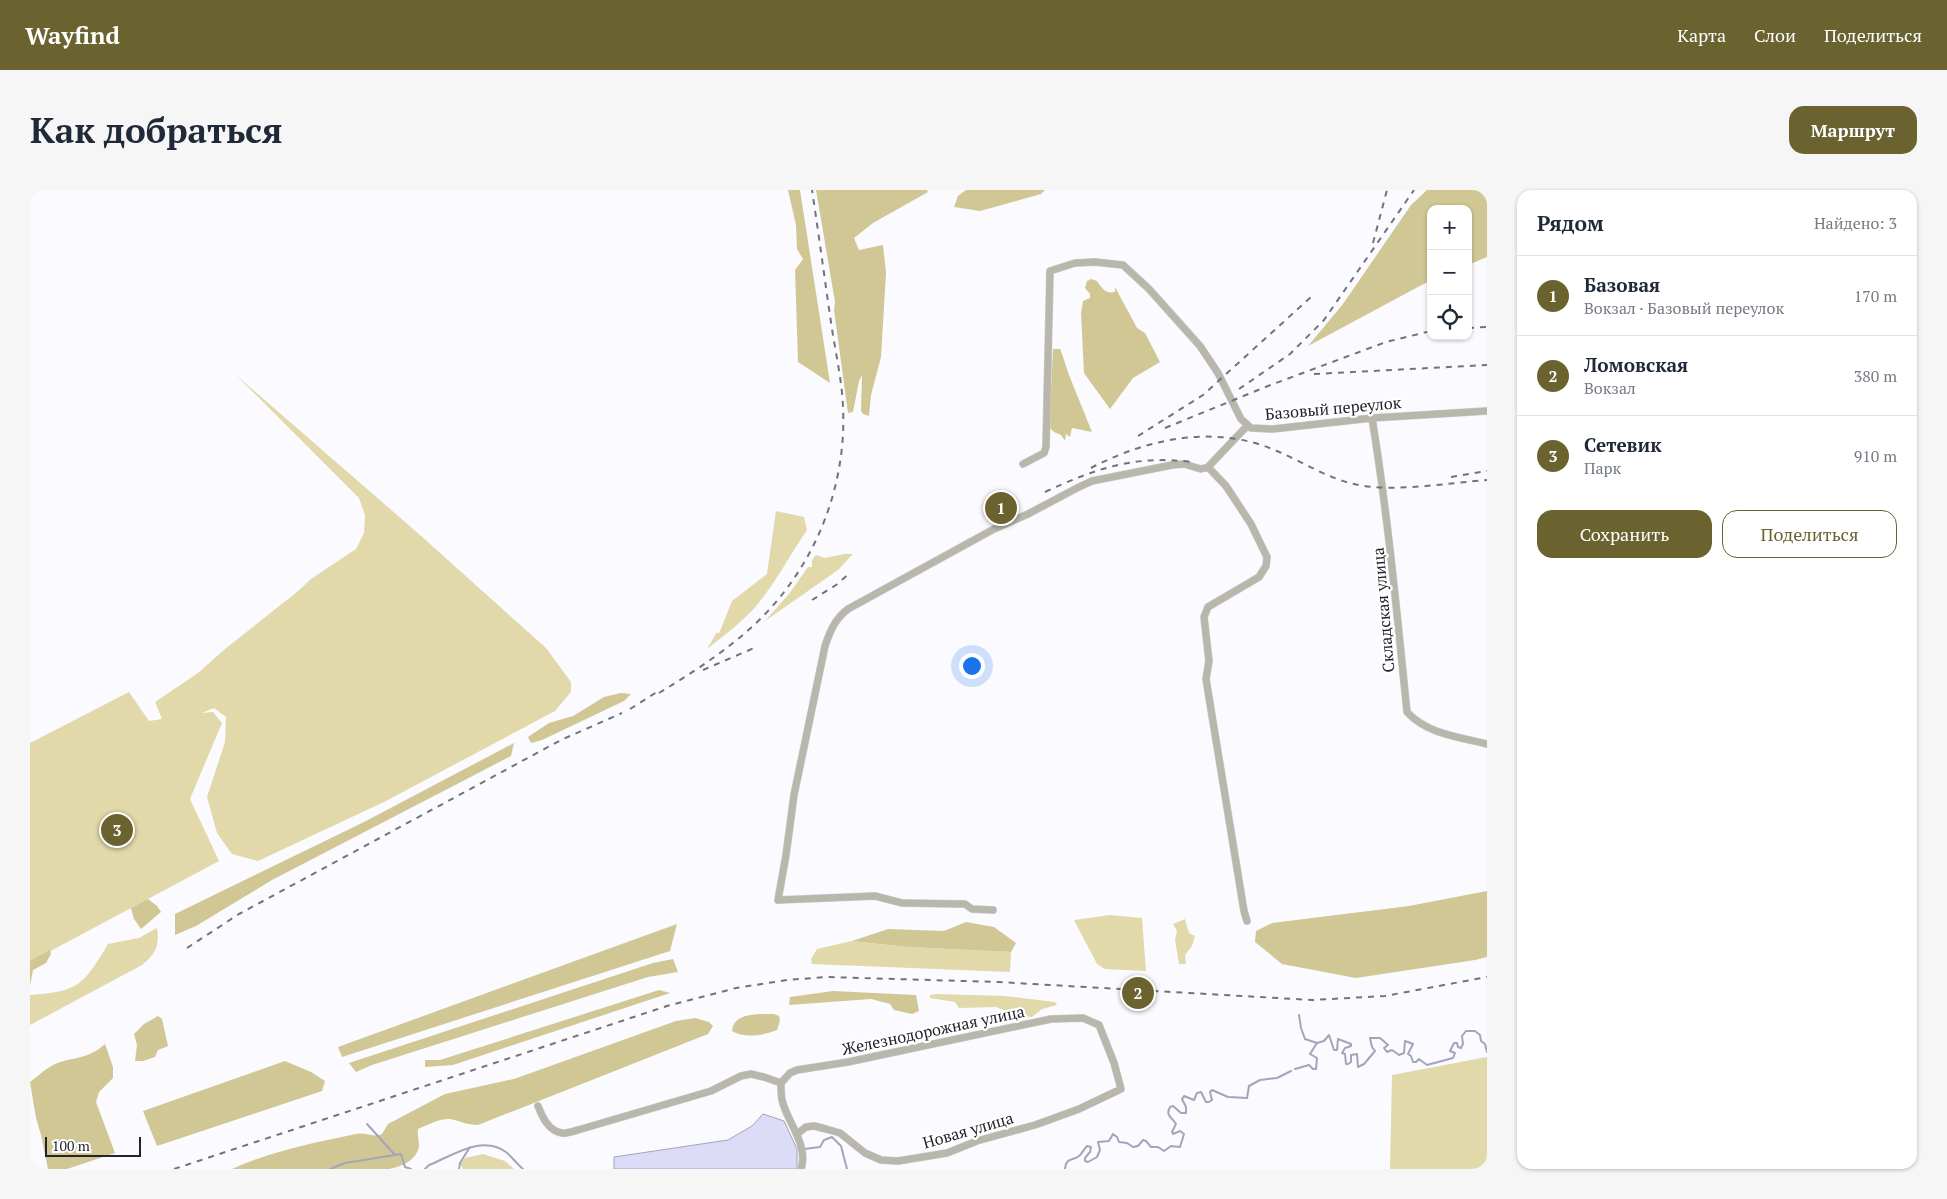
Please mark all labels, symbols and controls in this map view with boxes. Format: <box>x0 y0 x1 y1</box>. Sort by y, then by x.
text: Wayfind <box>25 19 120 51</box>
text: Карта <box>1677 23 1726 47</box>
text: Слои <box>1754 23 1796 47</box>
text: Поделиться <box>1824 23 1922 47</box>
button: Маршрут <box>1789 106 1917 154</box>
text: Как добраться <box>30 107 283 153</box>
map controls <box>1427 205 1472 340</box>
button: + <box>1427 205 1472 250</box>
text: Рядом <box>1537 209 1604 237</box>
text: Найдено: 3 <box>1814 212 1897 234</box>
button: − <box>1427 250 1472 295</box>
text: Базовая <box>1584 272 1660 297</box>
text: 1 <box>1548 285 1558 307</box>
text: 170 m <box>1854 285 1897 307</box>
button: locate <box>1427 295 1472 340</box>
text: Вокзал · Базовый переулок <box>1584 297 1784 319</box>
text: Ломовская <box>1584 352 1688 377</box>
text: 2 <box>1548 365 1558 387</box>
text: 380 m <box>1854 365 1897 387</box>
text: Вокзал <box>1584 377 1636 399</box>
street label: Базовый переулок <box>1264 391 1402 425</box>
text: Сетевик <box>1584 432 1661 457</box>
text: 3 <box>1548 445 1558 467</box>
text: 910 m <box>1854 445 1897 467</box>
text: Парк <box>1584 457 1621 479</box>
pin: 1 <box>985 489 1017 527</box>
button: Сохранить <box>1537 510 1712 558</box>
button: Поделиться <box>1722 510 1897 558</box>
street label: Складская улица <box>1367 546 1399 674</box>
your location <box>959 653 985 679</box>
pin: 3 <box>101 811 133 849</box>
pin: 2 <box>1122 974 1154 1012</box>
street label: Железнодорожная улица <box>839 1000 1027 1060</box>
street label: Новая улица <box>920 1107 1016 1153</box>
scale bar <box>45 1134 141 1157</box>
text: 100 m <box>52 1136 90 1155</box>

